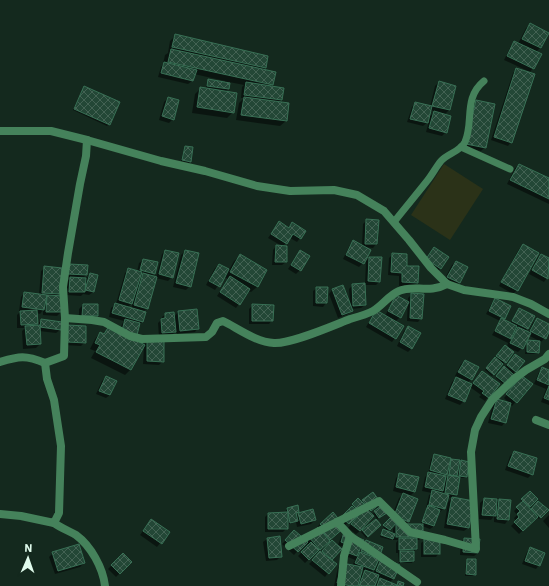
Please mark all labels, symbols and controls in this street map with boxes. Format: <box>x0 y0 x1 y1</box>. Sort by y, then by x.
north arrow <box>8 538 48 578</box>
text: N <box>24 541 33 555</box>

